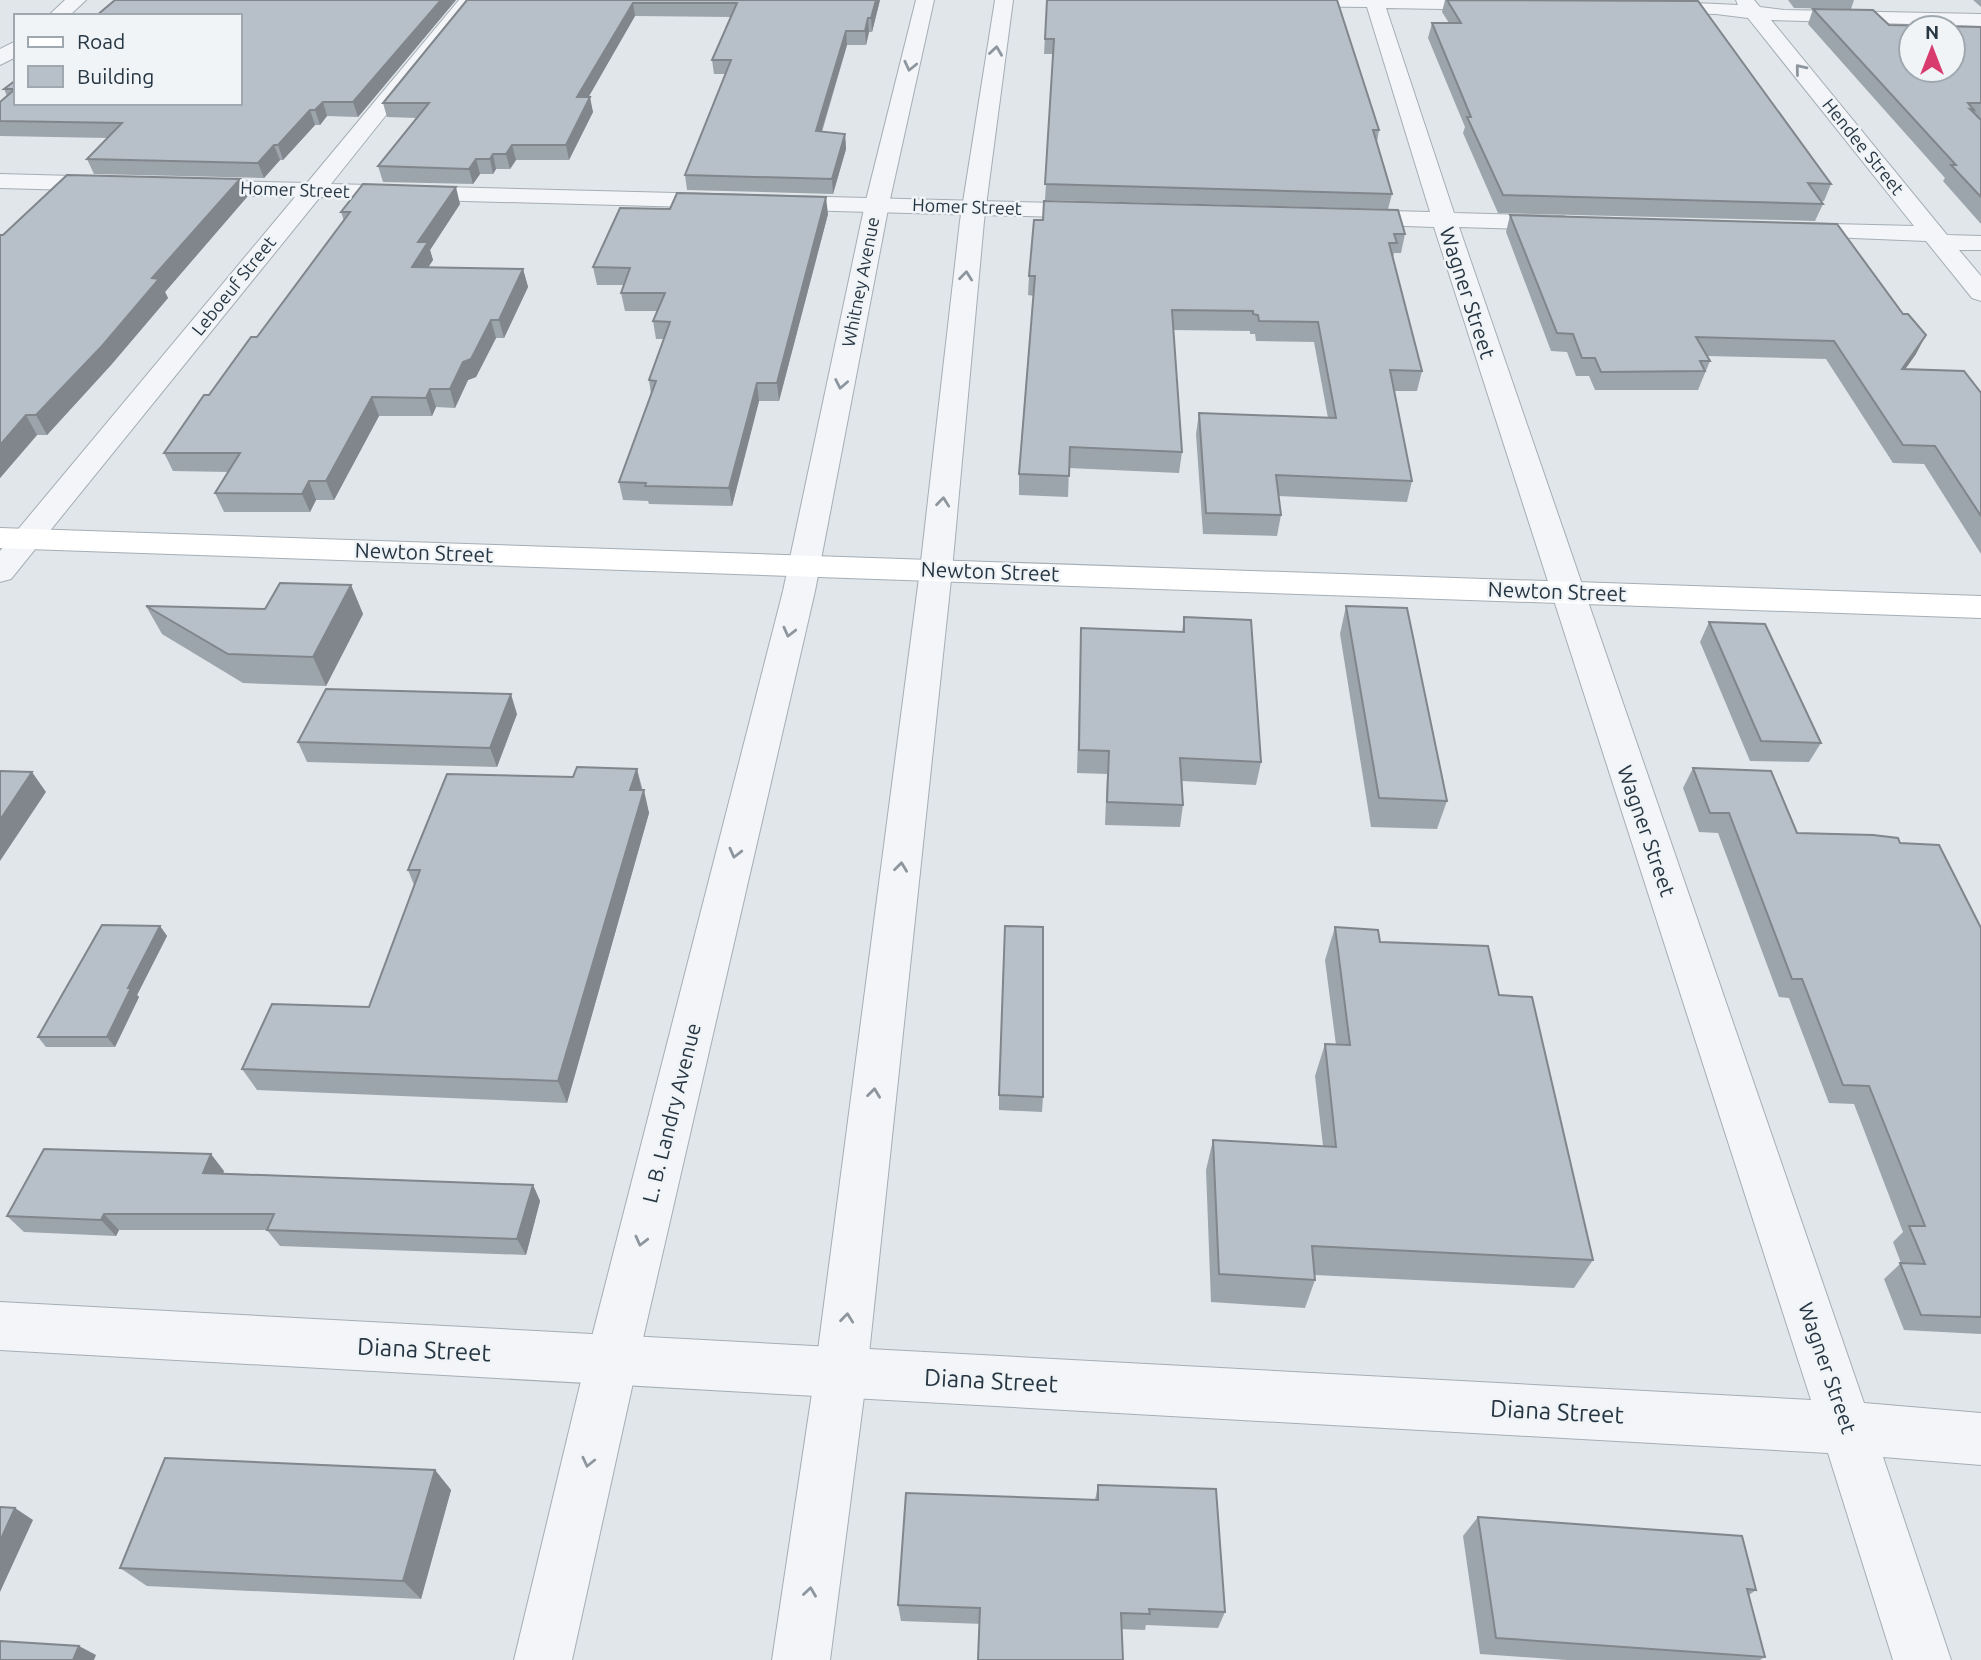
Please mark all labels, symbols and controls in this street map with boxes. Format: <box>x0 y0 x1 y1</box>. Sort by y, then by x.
legend <box>14 14 242 105</box>
north arrow <box>1897 14 1967 84</box>
text: N <box>1925 21 1939 43</box>
text: Road <box>77 29 125 53</box>
one-way arrow <box>988 45 1003 57</box>
one-way arrow <box>903 60 918 72</box>
text: Building <box>77 64 154 88</box>
one-way arrow <box>1796 64 1808 77</box>
street label: Hendee Street <box>1819 94 1909 198</box>
street label: Homer Street <box>240 177 350 201</box>
street label: Homer Street <box>912 194 1022 218</box>
street label: Whitney Avenue <box>838 215 882 349</box>
street label: Wagner Street <box>1435 224 1501 361</box>
street label: Leboeuf Street <box>187 232 279 339</box>
one-way arrow <box>958 270 973 281</box>
one-way arrow <box>834 378 849 390</box>
one-way arrow <box>935 497 950 508</box>
street label: Newton Street <box>354 538 494 566</box>
street label: Newton Street <box>920 557 1060 585</box>
street label: Newton Street <box>1487 577 1627 605</box>
one-way arrow <box>783 626 797 638</box>
street label: Wagner Street <box>1613 762 1681 899</box>
one-way arrow <box>729 847 743 859</box>
one-way arrow <box>893 861 908 872</box>
street label: L. B. Landry Avenue <box>637 1020 705 1205</box>
one-way arrow <box>866 1087 881 1098</box>
one-way arrow <box>635 1235 649 1247</box>
street label: Wagner Street <box>1794 1299 1862 1436</box>
one-way arrow <box>840 1313 855 1324</box>
street label: Diana Street <box>357 1333 492 1367</box>
street label: Diana Street <box>924 1364 1059 1398</box>
street label: Diana Street <box>1490 1395 1625 1429</box>
one-way arrow <box>582 1456 596 1468</box>
one-way arrow <box>802 1587 817 1598</box>

